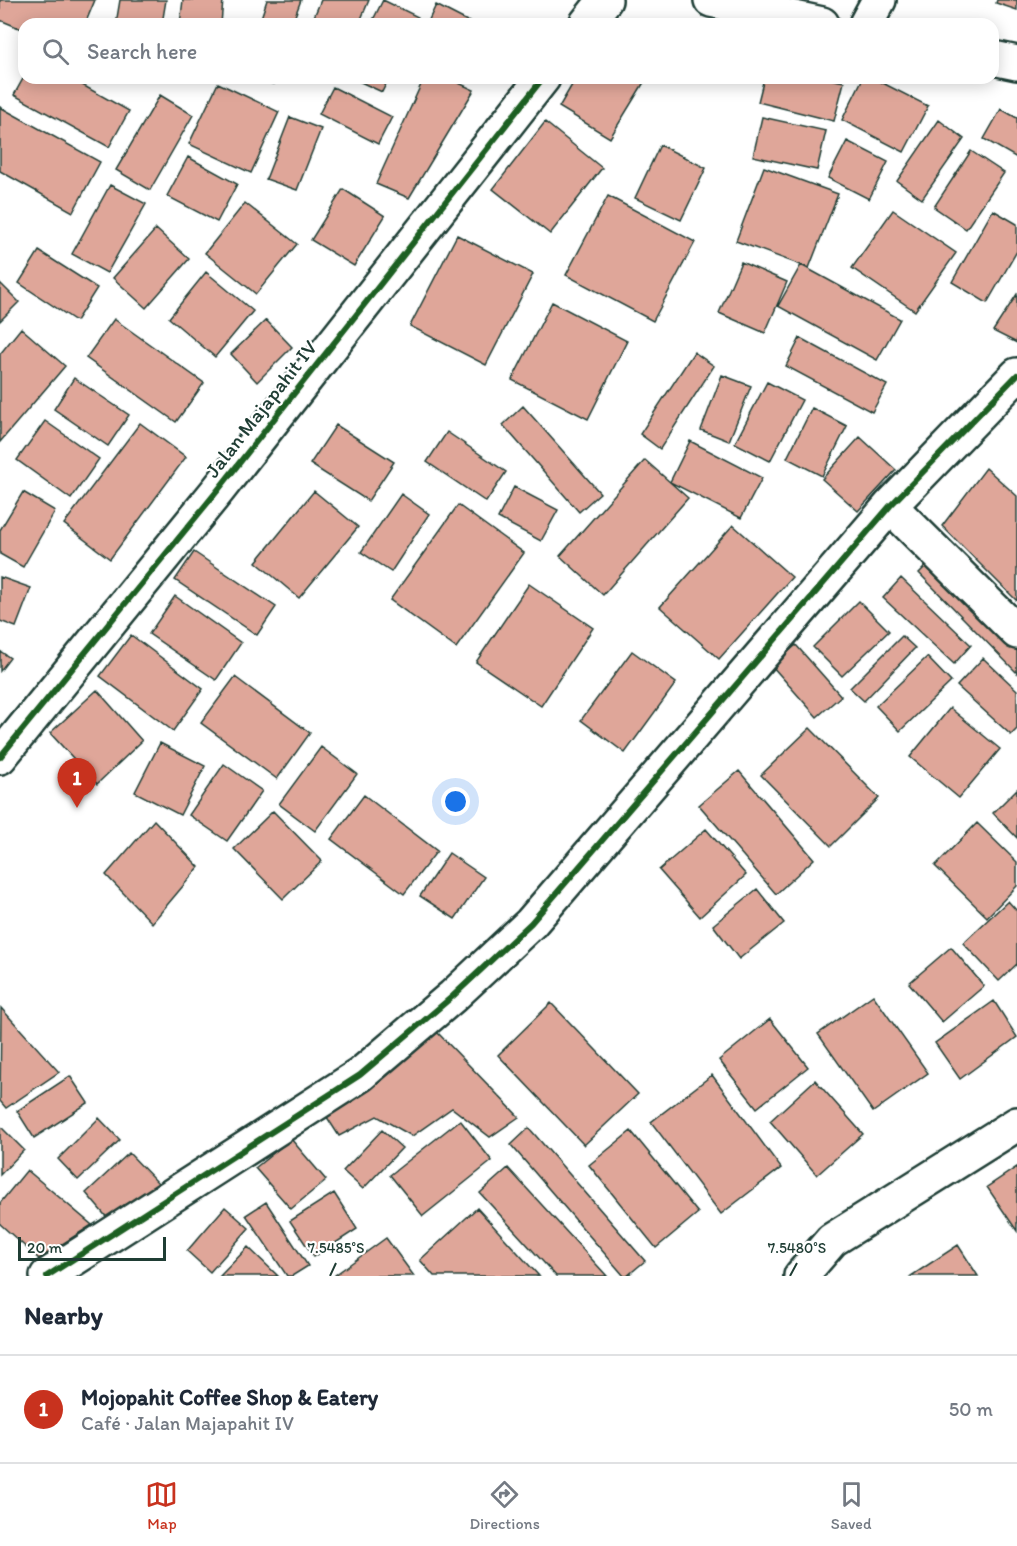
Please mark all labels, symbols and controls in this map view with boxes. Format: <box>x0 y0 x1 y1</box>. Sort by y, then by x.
search box <box>18 18 999 84</box>
icon: search <box>39 35 72 68</box>
text: Search here <box>87 38 197 65</box>
street label: Jalan Majapahit IV <box>199 335 322 482</box>
pin: 1 <box>58 758 97 808</box>
your location <box>441 787 470 816</box>
scale bar <box>18 1234 166 1262</box>
text: 20 m <box>27 1238 62 1257</box>
text: 7.5485°S <box>308 1239 364 1257</box>
text: 7.5480°S <box>768 1239 826 1257</box>
text: Nearby <box>24 1299 103 1331</box>
text: Mojopahit Coffee Shop & Eatery <box>81 1384 378 1411</box>
text: 1 <box>39 1397 48 1421</box>
text: 50 m <box>949 1397 993 1421</box>
text: Café · Jalan Majapahit IV <box>81 1411 294 1435</box>
tab: Map <box>145 1478 178 1533</box>
tab: Directions <box>469 1478 540 1533</box>
tab: Saved <box>831 1478 872 1533</box>

